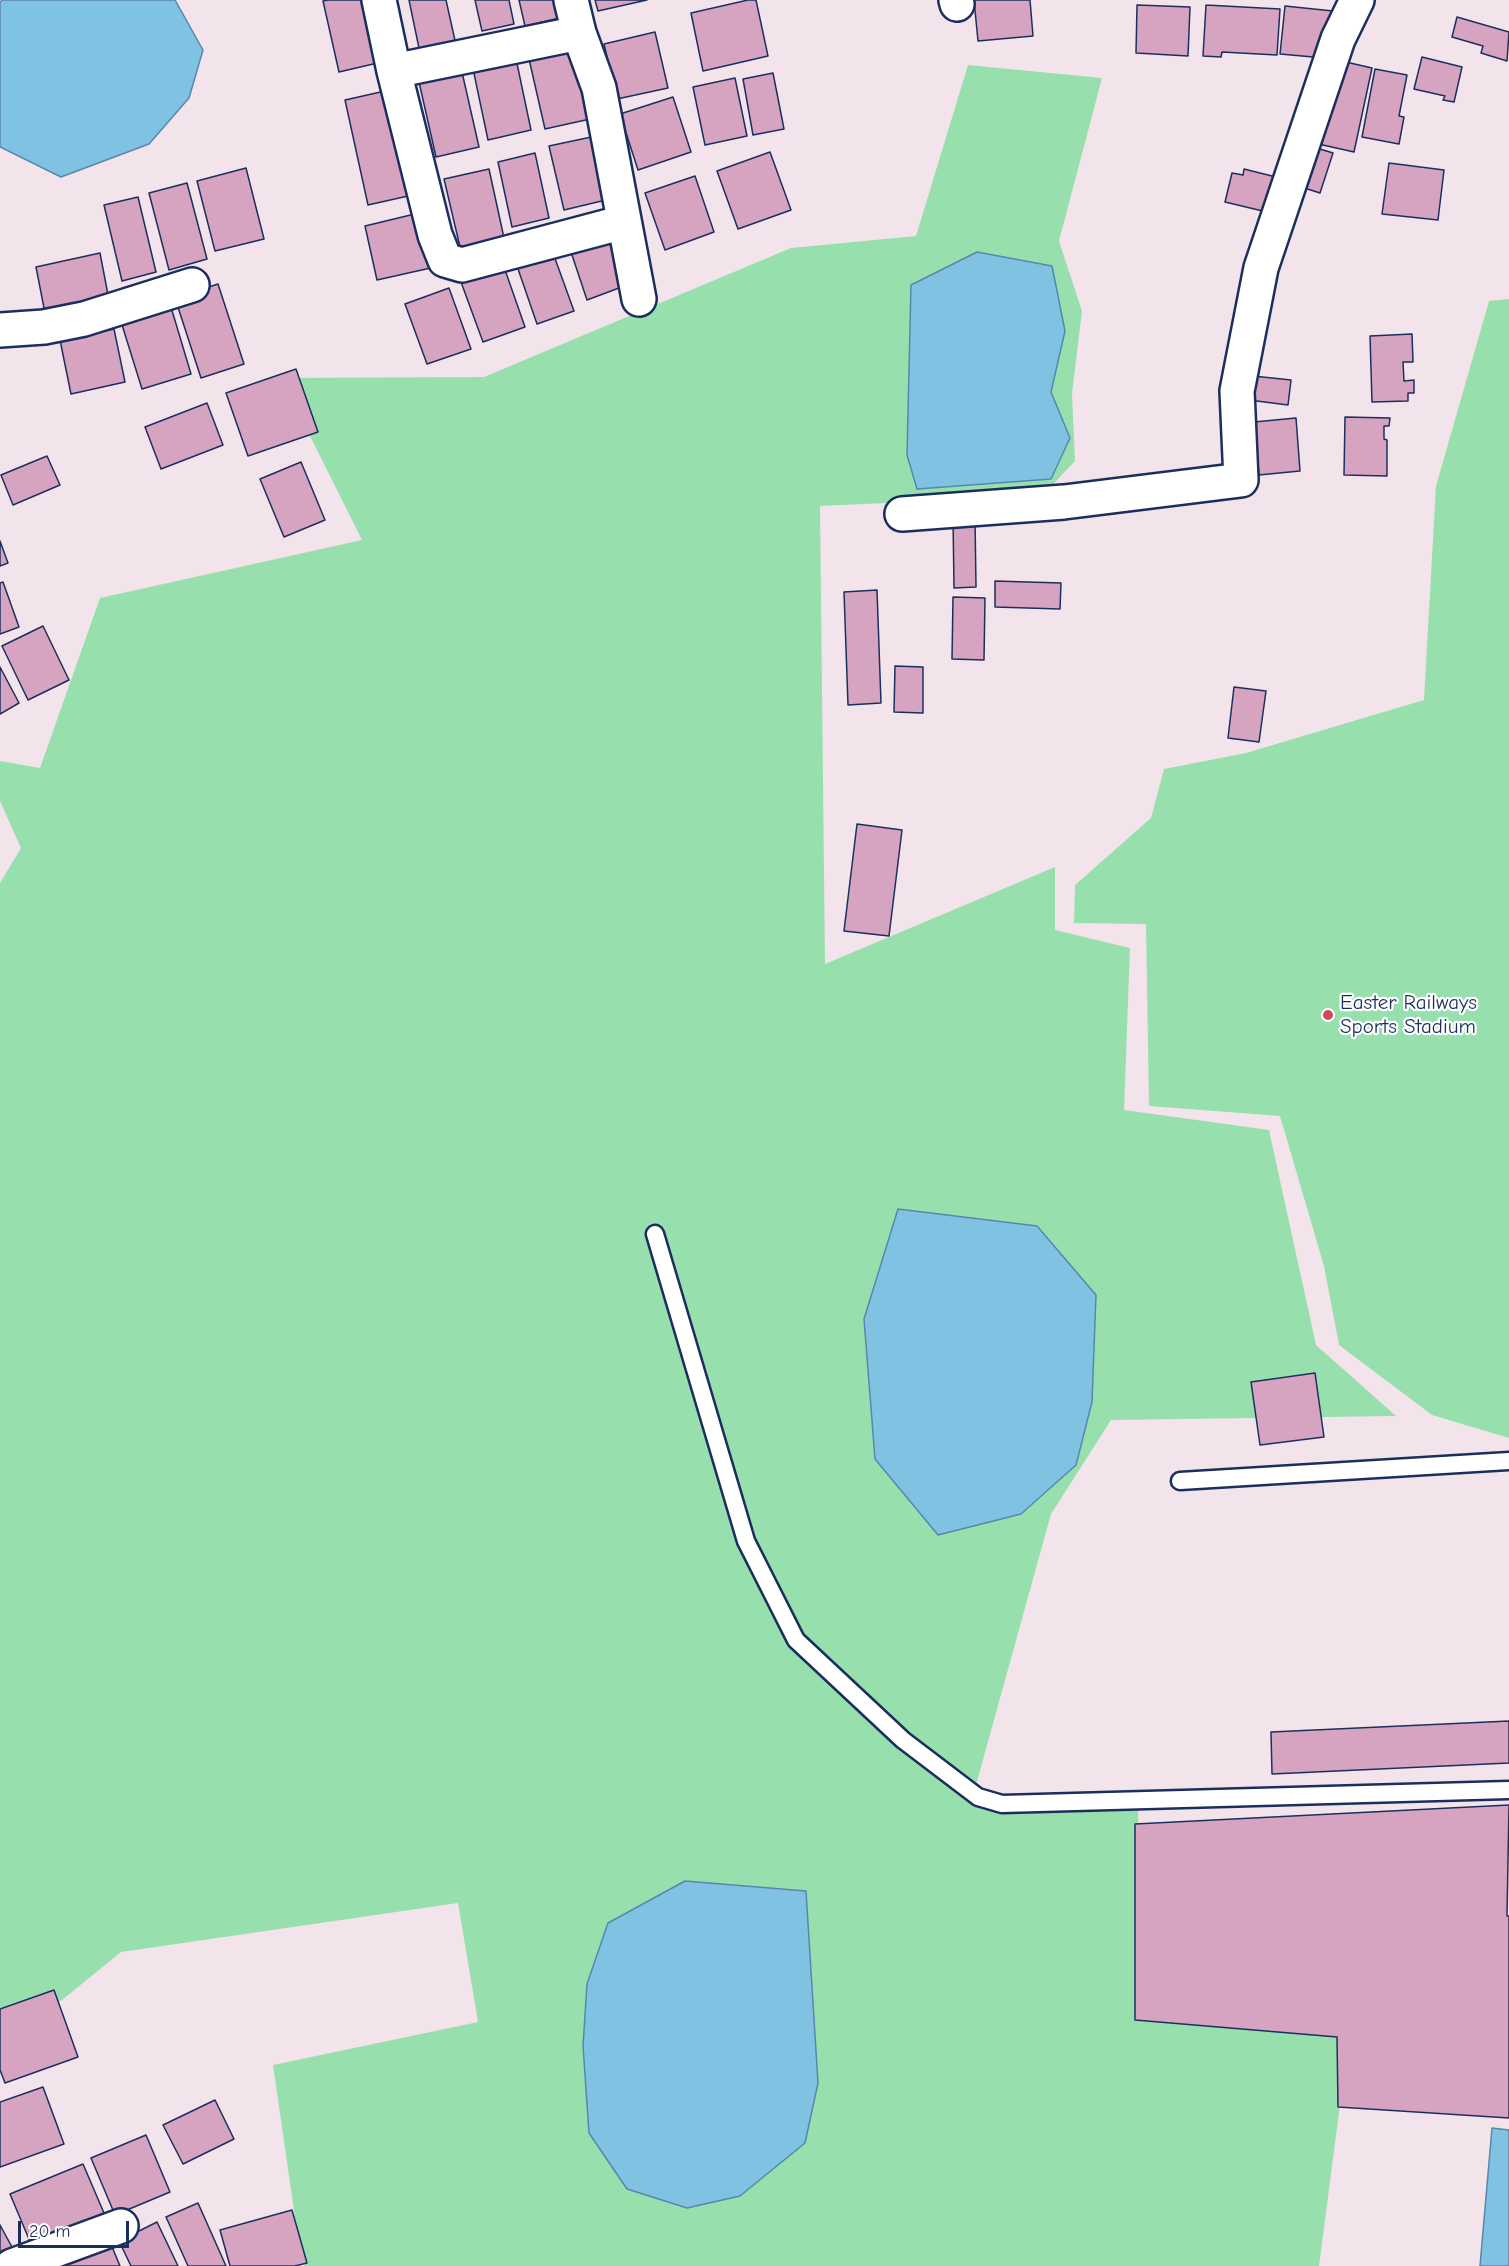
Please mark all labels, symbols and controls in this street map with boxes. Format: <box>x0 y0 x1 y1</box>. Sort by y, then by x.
place label: Easter Railways Sports Stadium <box>1340 990 1477 1040</box>
marker: Easter Railways Sports Stadium <box>1321 1008 1335 1022</box>
scale bar <box>21 2209 132 2247</box>
text: 20 m <box>29 2221 70 2242</box>

